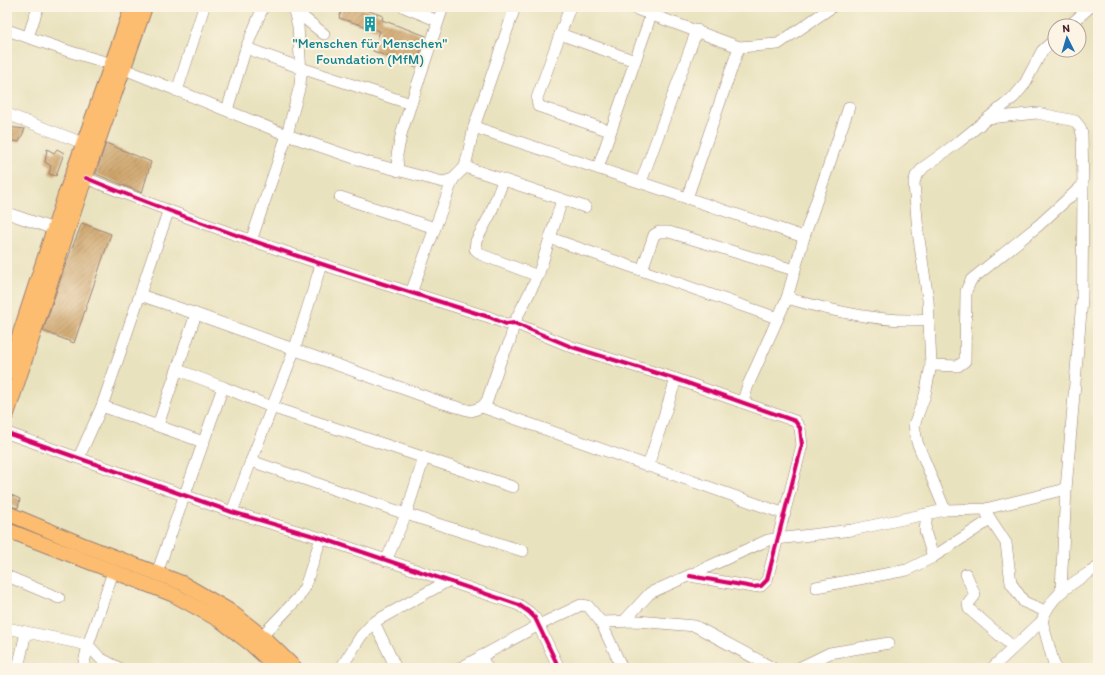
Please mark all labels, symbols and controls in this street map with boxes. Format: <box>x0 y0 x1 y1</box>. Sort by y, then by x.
building icon: "Menschen für Menschen" Foundation (MfM) <box>361 15 379 33</box>
north arrow <box>1047 18 1087 58</box>
text: N <box>1062 22 1070 35</box>
place label: "Menschen für Menschen" Foundation (MfM) <box>293 35 447 68</box>

